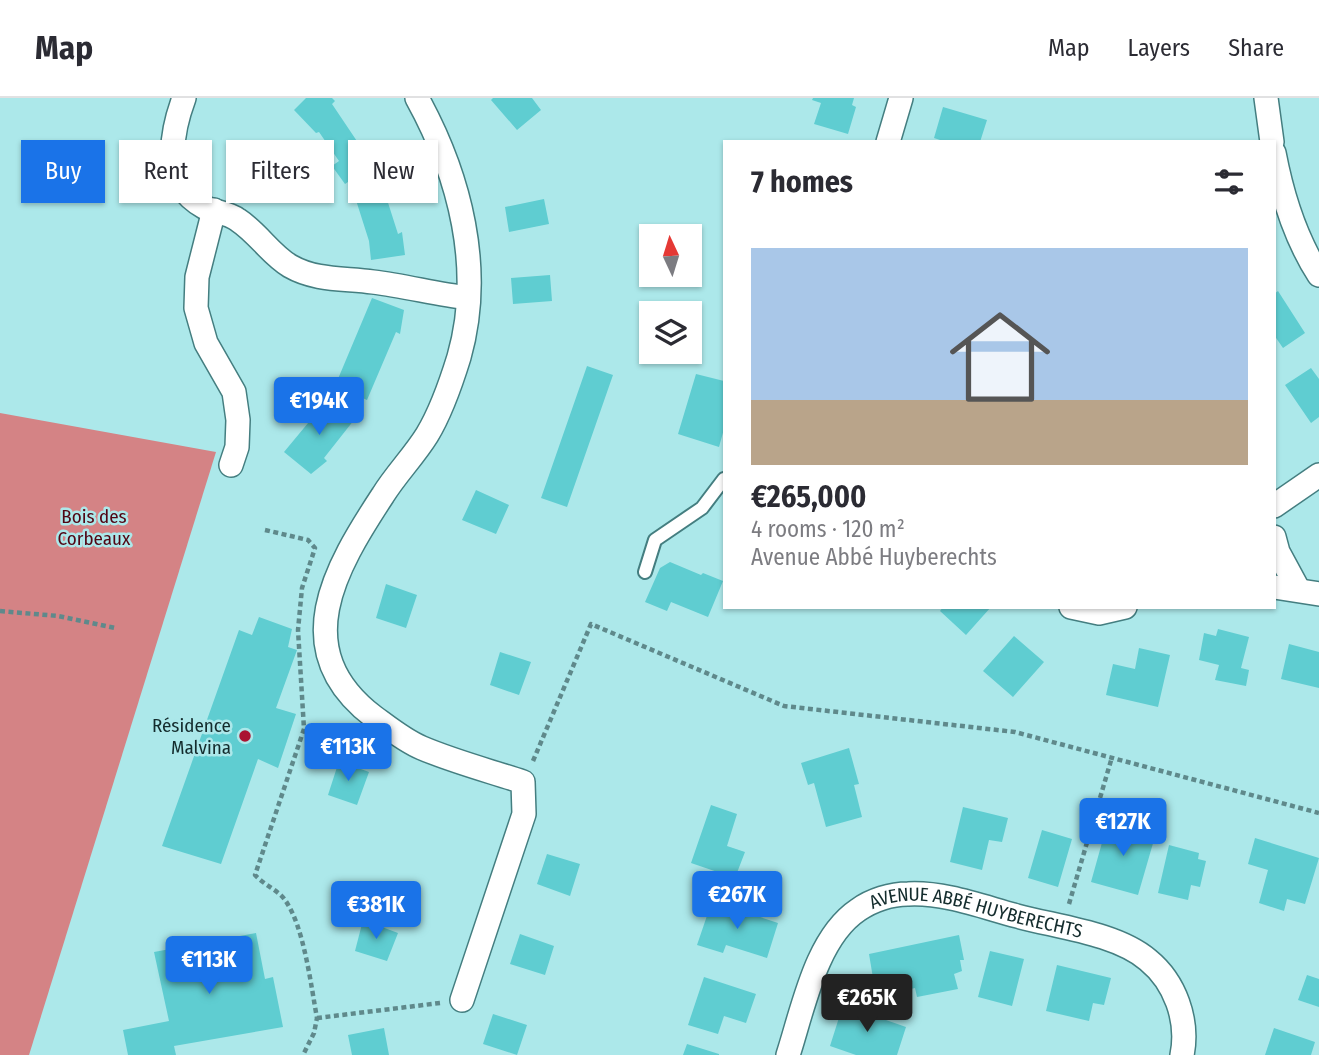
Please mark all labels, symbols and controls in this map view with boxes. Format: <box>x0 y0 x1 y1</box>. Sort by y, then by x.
text: Map <box>35 28 93 68</box>
text: Map <box>1048 34 1090 62</box>
text: Layers <box>1128 34 1190 62</box>
text: Share <box>1228 34 1284 62</box>
chip: Buy <box>21 140 105 203</box>
chip: Rent <box>119 140 212 203</box>
chip: Filters <box>226 140 334 203</box>
chip: New <box>348 140 438 203</box>
icon: filters <box>1210 163 1248 201</box>
text: 7 homes <box>751 164 853 200</box>
north arrow <box>639 224 702 287</box>
map controls <box>639 224 702 364</box>
icon: home <box>937 294 1063 420</box>
button: layers <box>639 301 702 364</box>
pin: €194K <box>270 378 368 437</box>
text: €194K <box>290 386 348 414</box>
text: €265,000 <box>751 479 866 515</box>
park label: Bois des Corbeaux <box>58 505 131 550</box>
text: 4 rooms · 120 m² <box>751 515 905 543</box>
text: Avenue Abbé Huyberechts <box>751 543 997 571</box>
place label: Résidence Malvina <box>152 714 231 759</box>
pin: €113K <box>299 724 397 783</box>
marker: Résidence Malvina <box>237 728 253 744</box>
text: €113K <box>321 732 375 760</box>
pin: €127K <box>1074 798 1172 858</box>
text: €127K <box>1095 807 1151 835</box>
pin: €267K <box>688 872 786 931</box>
text: €267K <box>708 880 766 908</box>
pin: €381K <box>327 882 425 941</box>
street label: AVENUE ABBÉ HUYBERECHTS <box>865 882 1085 942</box>
text: €381K <box>347 890 405 918</box>
pin: €113K <box>160 936 258 996</box>
text: €113K <box>182 945 236 973</box>
pin: €265K <box>818 974 916 1034</box>
text: €265K <box>837 983 897 1011</box>

